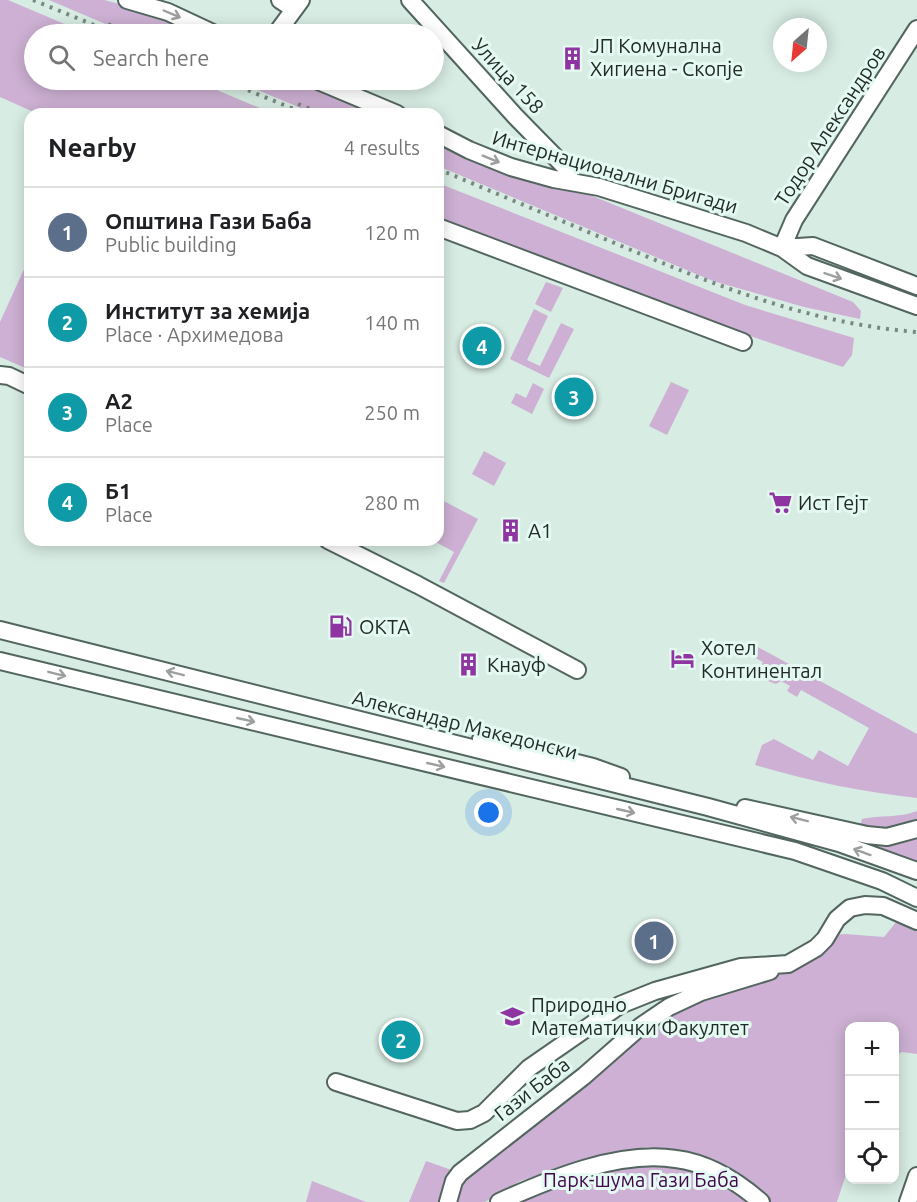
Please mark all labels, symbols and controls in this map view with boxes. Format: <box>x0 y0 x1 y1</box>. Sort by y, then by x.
one-way arrow <box>163 9 181 20</box>
north arrow <box>773 18 827 72</box>
search box <box>24 24 444 90</box>
street label: Улица 158 <box>468 33 549 118</box>
place label: ЈП Комунална Хигиена - Скопје <box>590 34 743 80</box>
icon: search <box>45 41 78 74</box>
street label: Тодор Александров <box>770 42 890 210</box>
text: Search here <box>93 45 209 70</box>
building icon: ЈП Комунална Хигиена - Скопје <box>559 45 585 71</box>
street label: Интернационални Бригади <box>490 125 741 218</box>
text: Nearby <box>48 133 136 162</box>
text: 4 results <box>344 136 420 159</box>
one-way arrow <box>481 154 499 165</box>
text: Општина Гази Баба <box>105 208 312 233</box>
text: 1 <box>62 221 73 244</box>
text: 120 m <box>364 221 420 244</box>
text: Public building <box>105 233 237 256</box>
one-way arrow <box>823 271 842 282</box>
text: Институт за хемија <box>105 298 310 323</box>
text: 2 <box>62 311 73 334</box>
text: 140 m <box>364 311 420 334</box>
text: Place · Архимедова <box>105 323 284 346</box>
pin: 4 <box>462 324 502 368</box>
pin: 3 <box>554 374 594 420</box>
text: А2 <box>105 388 133 413</box>
text: 3 <box>62 401 73 424</box>
text: 250 m <box>364 401 420 424</box>
text: Place <box>105 413 153 436</box>
text: Б1 <box>105 478 132 503</box>
supermarket icon: Ист Гејт <box>767 490 793 516</box>
text: 4 <box>62 491 73 514</box>
text: 280 m <box>364 491 420 514</box>
place label: Ист Гејт <box>798 491 868 514</box>
text: Place <box>105 503 153 526</box>
building icon: А1 <box>497 518 523 544</box>
place label: А1 <box>528 519 552 542</box>
fuel station icon: ОКТА <box>328 614 354 640</box>
place label: ОКТА <box>359 615 410 638</box>
place label: Хотел Континентал <box>701 636 822 682</box>
hotel icon: Хотел Континентал <box>670 646 696 672</box>
building icon: Кнауф <box>456 652 482 678</box>
place label: Кнауф <box>487 653 546 676</box>
one-way arrow <box>165 667 184 679</box>
one-way arrow <box>47 669 66 681</box>
street label: Александар Македонски <box>350 685 580 764</box>
one-way arrow <box>237 714 256 726</box>
one-way arrow <box>426 760 445 772</box>
your location <box>474 798 503 827</box>
one-way arrow <box>616 805 635 817</box>
one-way arrow <box>789 812 808 824</box>
one-way arrow <box>853 845 872 856</box>
pin: 1 <box>634 918 674 964</box>
place label: Природно Математички Факултет <box>531 993 749 1039</box>
school or university icon: Природно Математички Факултет <box>500 1003 526 1029</box>
pin: 2 <box>382 1018 420 1062</box>
map controls <box>845 1022 899 1184</box>
button: + <box>845 1022 899 1076</box>
street label: Гази Баба <box>490 1052 574 1125</box>
button: − <box>845 1076 899 1130</box>
button: locate <box>845 1130 899 1184</box>
park label: Парк-шума Гази Баба <box>543 1168 739 1191</box>

